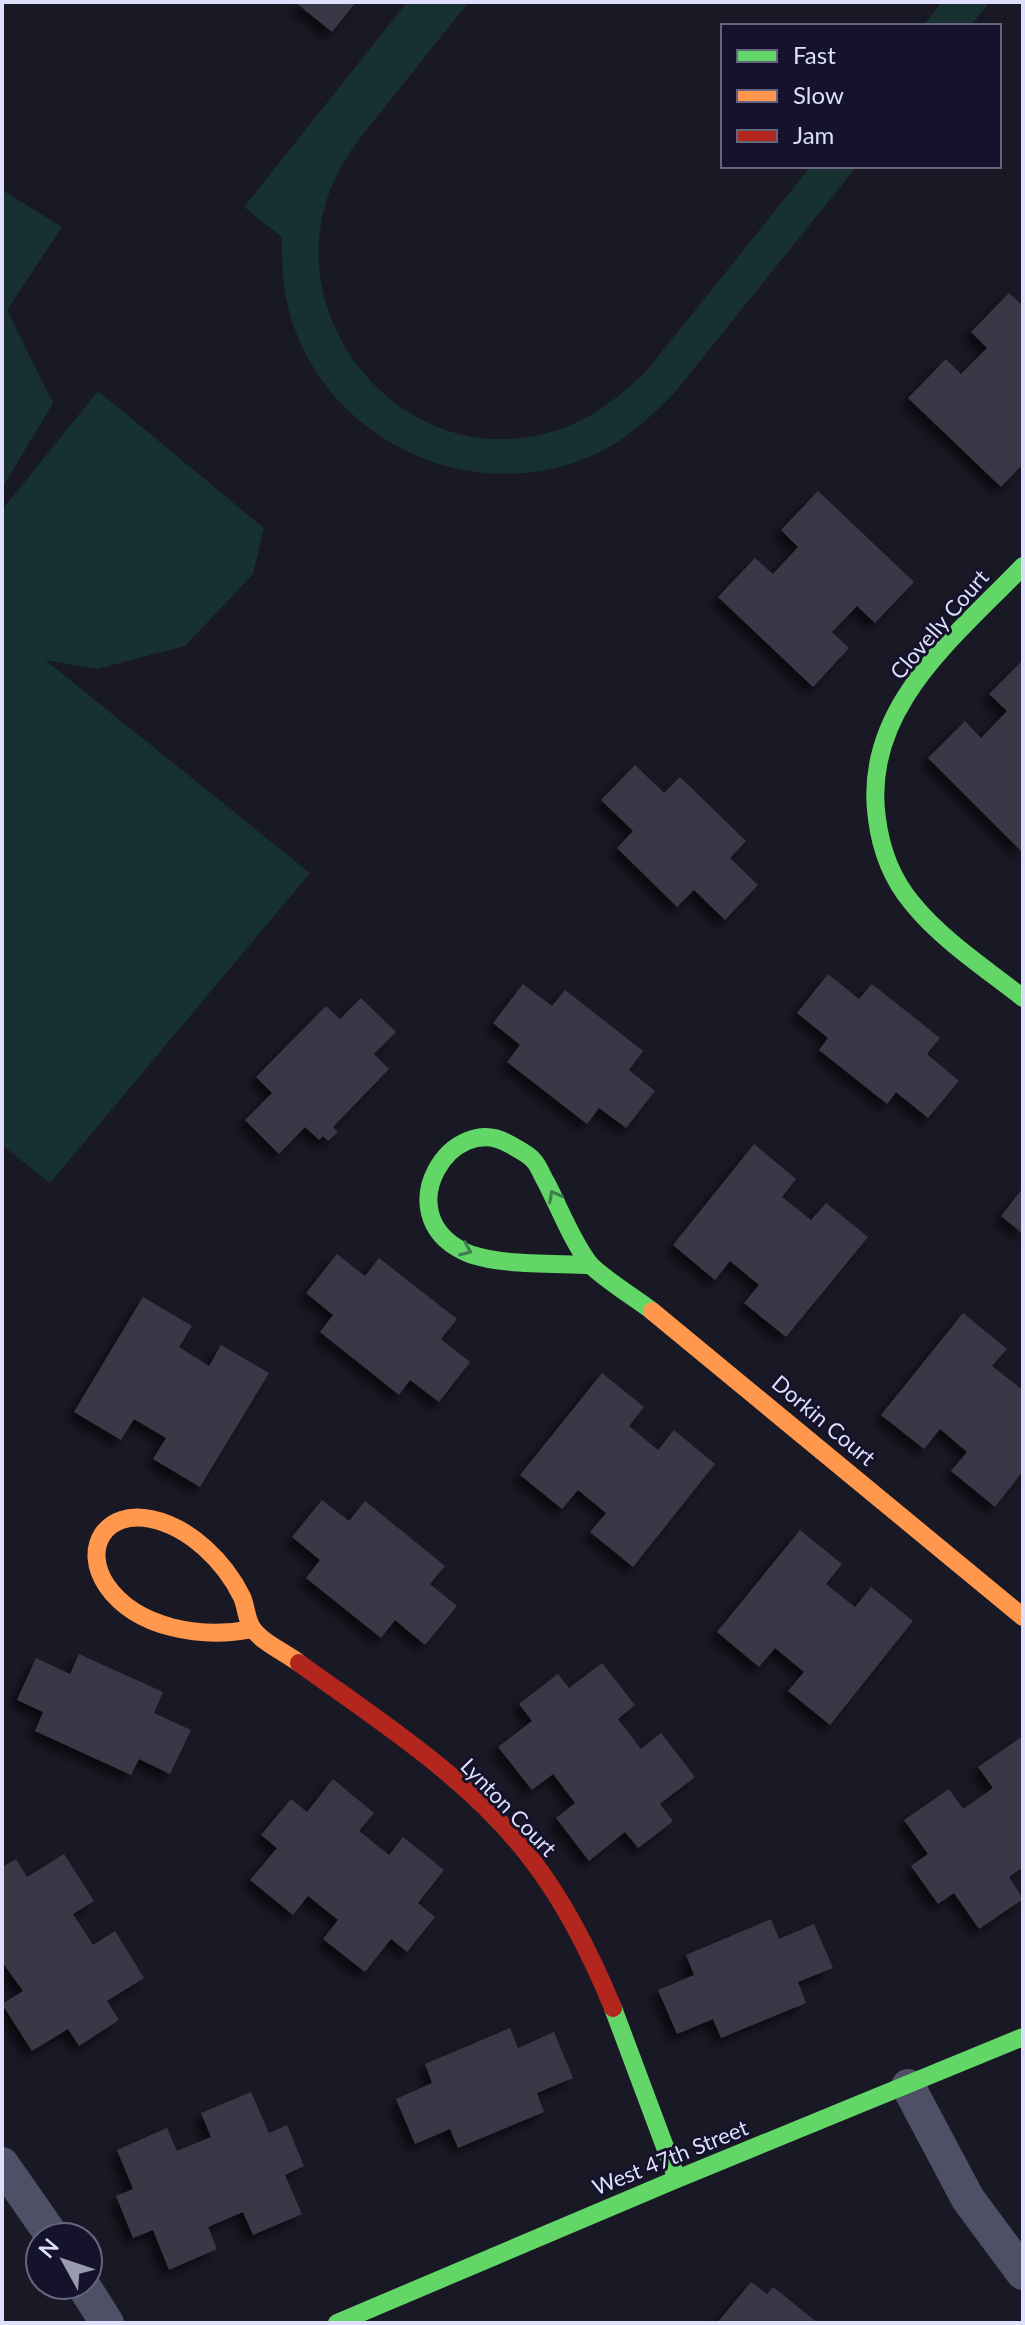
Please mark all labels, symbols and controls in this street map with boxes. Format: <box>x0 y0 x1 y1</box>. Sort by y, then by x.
legend <box>721 24 1001 168</box>
text: Fast <box>793 40 836 69</box>
text: Slow <box>793 80 844 109</box>
text: Jam <box>793 120 834 149</box>
street label: Clovelly Court <box>884 564 994 684</box>
one-way arrow <box>548 1190 563 1205</box>
one-way arrow <box>457 1241 472 1257</box>
street label: Dorkin Court <box>767 1369 881 1471</box>
street label: Lynton Court <box>456 1752 563 1862</box>
street label: West 47th Street <box>588 2113 752 2201</box>
north arrow <box>24 2221 104 2301</box>
text: N <box>33 2233 64 2263</box>

